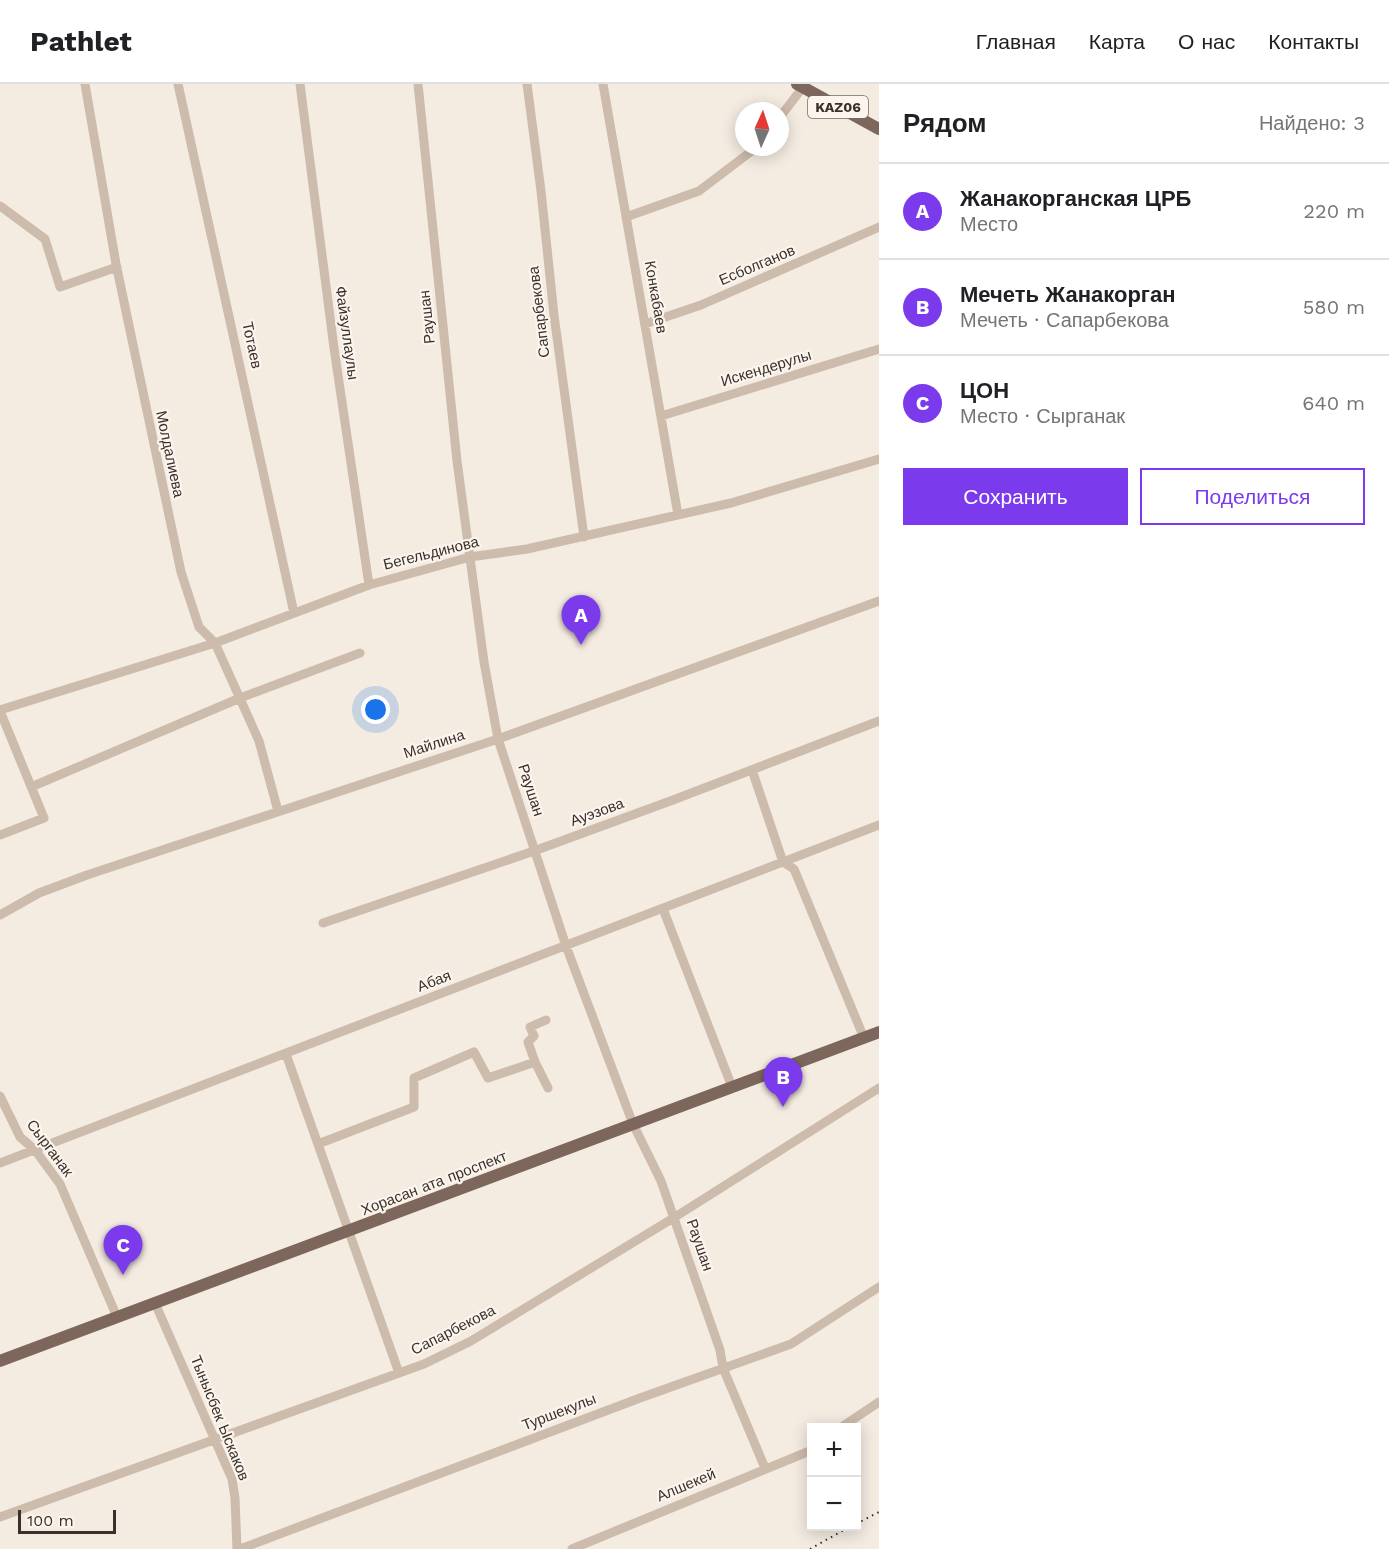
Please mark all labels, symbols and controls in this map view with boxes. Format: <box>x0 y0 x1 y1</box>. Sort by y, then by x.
text: Pathlet <box>30 25 132 58</box>
text: Главная <box>976 29 1056 54</box>
text: Карта <box>1089 29 1145 54</box>
text: О нас <box>1178 29 1235 54</box>
text: Контакты <box>1268 29 1359 54</box>
road number: KAZ06 <box>808 96 868 118</box>
north arrow <box>735 102 789 156</box>
text: Рядом <box>903 108 986 138</box>
text: Найдено: 3 <box>1259 111 1365 135</box>
text: Жанакорганская ЦРБ <box>960 186 1191 211</box>
text: A <box>916 199 929 223</box>
text: 220 m <box>1303 199 1365 223</box>
text: Место <box>960 212 1018 236</box>
street label: Есболганов <box>716 241 798 289</box>
street label: Конкабаев <box>641 259 671 335</box>
street label: Сапарбекова <box>524 265 554 359</box>
text: Мечеть Жанакорган <box>960 282 1176 307</box>
street label: Файзуллаулы <box>332 285 362 381</box>
street label: Раушан <box>415 289 439 345</box>
text: B <box>916 295 929 319</box>
text: 580 m <box>1303 295 1365 319</box>
text: Мечеть · Сапарбекова <box>960 308 1169 332</box>
street label: Тотаев <box>238 320 266 370</box>
street label: Искендерулы <box>719 346 813 390</box>
text: ЦОН <box>960 378 1009 403</box>
text: C <box>916 391 929 415</box>
text: 640 m <box>1302 391 1365 415</box>
text: Место · Сырганак <box>960 404 1125 428</box>
street label: Молдалиева <box>152 409 188 500</box>
button: Сохранить <box>903 468 1128 525</box>
button: Поделиться <box>1140 468 1365 525</box>
street label: Бегельдинова <box>381 532 481 574</box>
pin: A <box>562 596 600 645</box>
your location <box>361 695 390 724</box>
street label: Майлина <box>401 725 467 762</box>
street label: Раушан <box>514 762 548 818</box>
street label: Ауэзова <box>568 794 627 830</box>
street label: Абая <box>415 966 453 996</box>
pin: B <box>764 1058 802 1107</box>
street label: Сырганак <box>23 1116 77 1180</box>
street label: Хорасан ата проспект <box>359 1147 510 1219</box>
street label: Раушан <box>683 1217 717 1273</box>
pin: C <box>104 1226 142 1275</box>
street label: Сапарбекова <box>408 1301 499 1359</box>
street label: Тынысбек Ыскаков <box>187 1353 253 1483</box>
street label: Туршекулы <box>519 1390 599 1434</box>
map controls <box>807 1423 861 1531</box>
button: + <box>807 1423 861 1477</box>
street label: Алшекей <box>654 1464 718 1506</box>
button: − <box>807 1477 861 1531</box>
scale bar <box>18 1507 116 1534</box>
text: 100 m <box>27 1511 74 1530</box>

